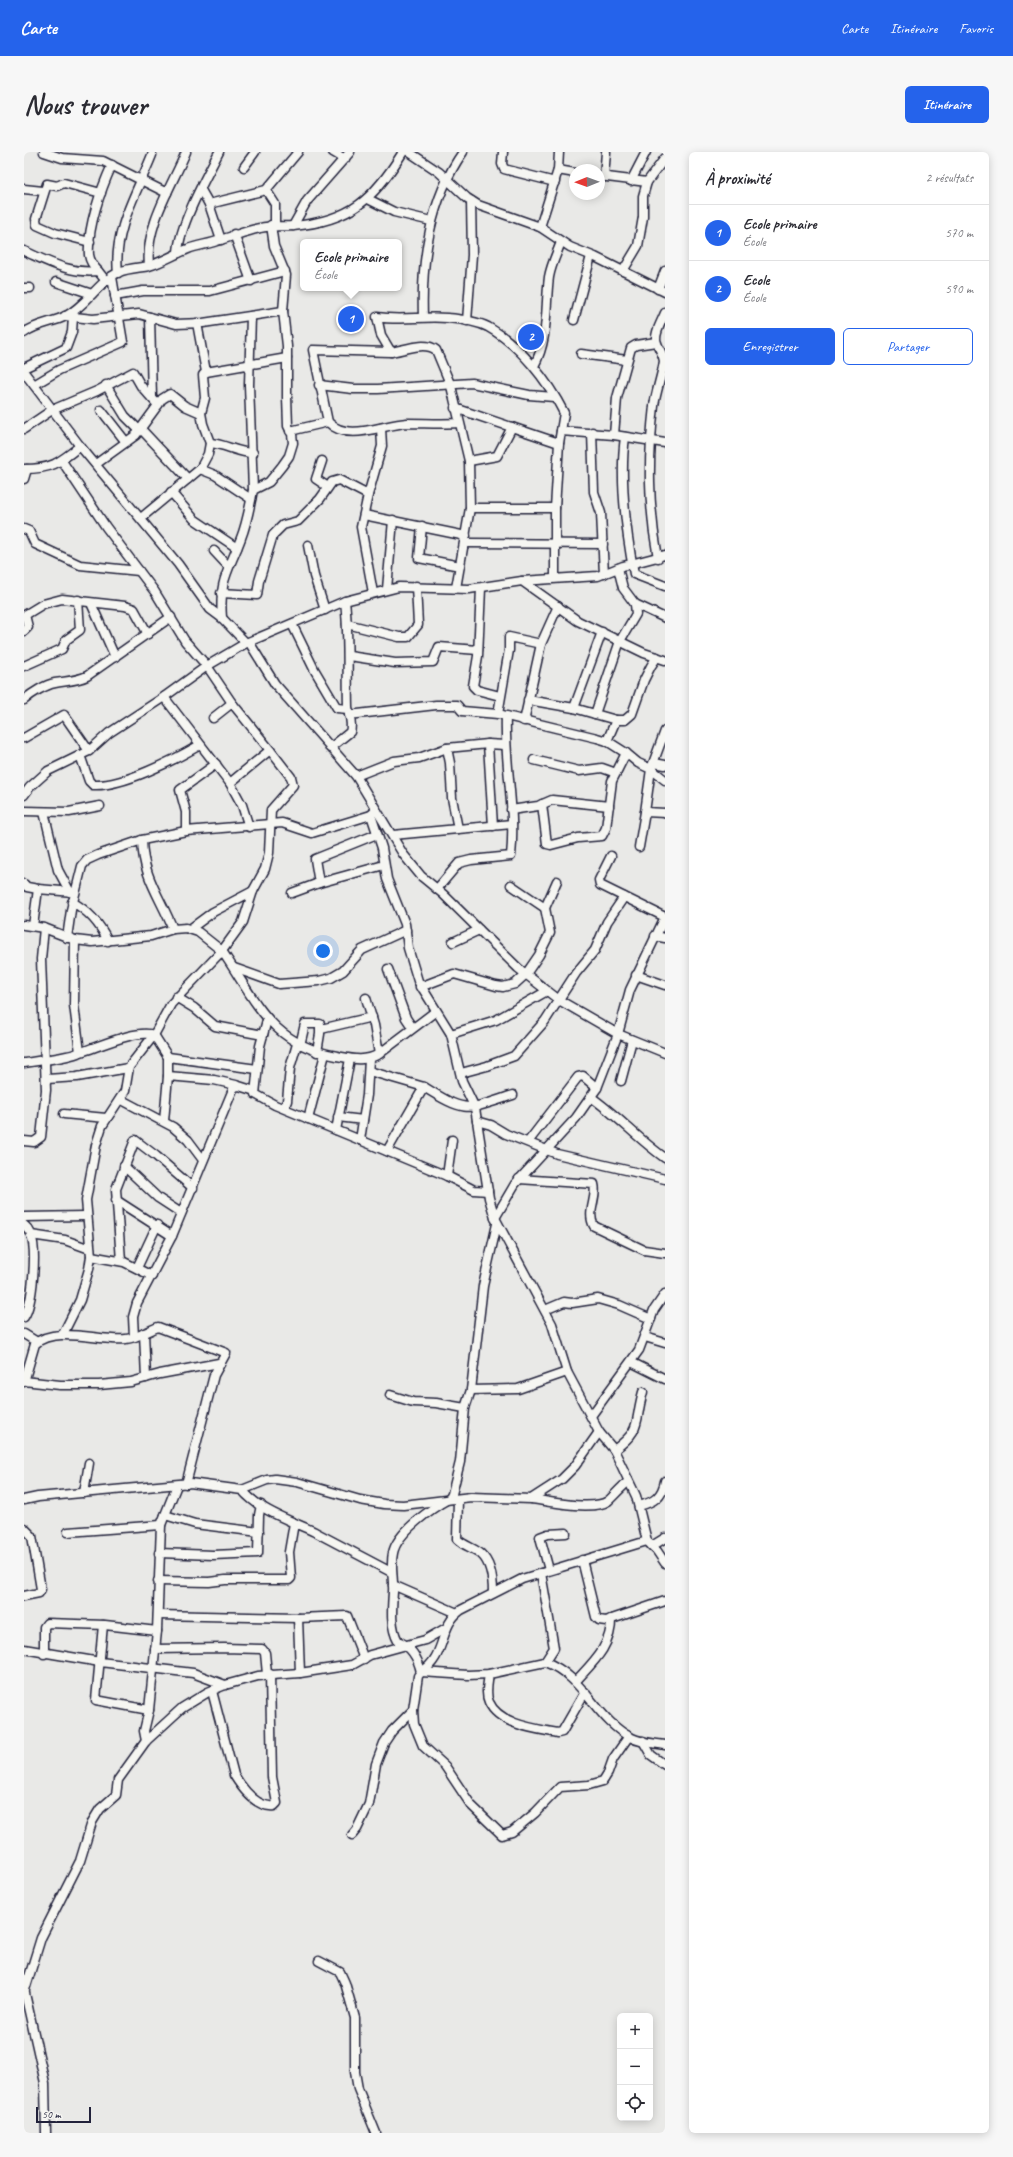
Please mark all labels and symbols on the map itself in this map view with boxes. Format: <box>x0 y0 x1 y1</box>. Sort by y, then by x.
north arrow <box>569 164 605 200</box>
pin: 1 <box>338 304 364 334</box>
pin: 2 <box>518 322 544 352</box>
your location <box>313 941 333 961</box>
scale bar <box>36 2105 91 2124</box>

